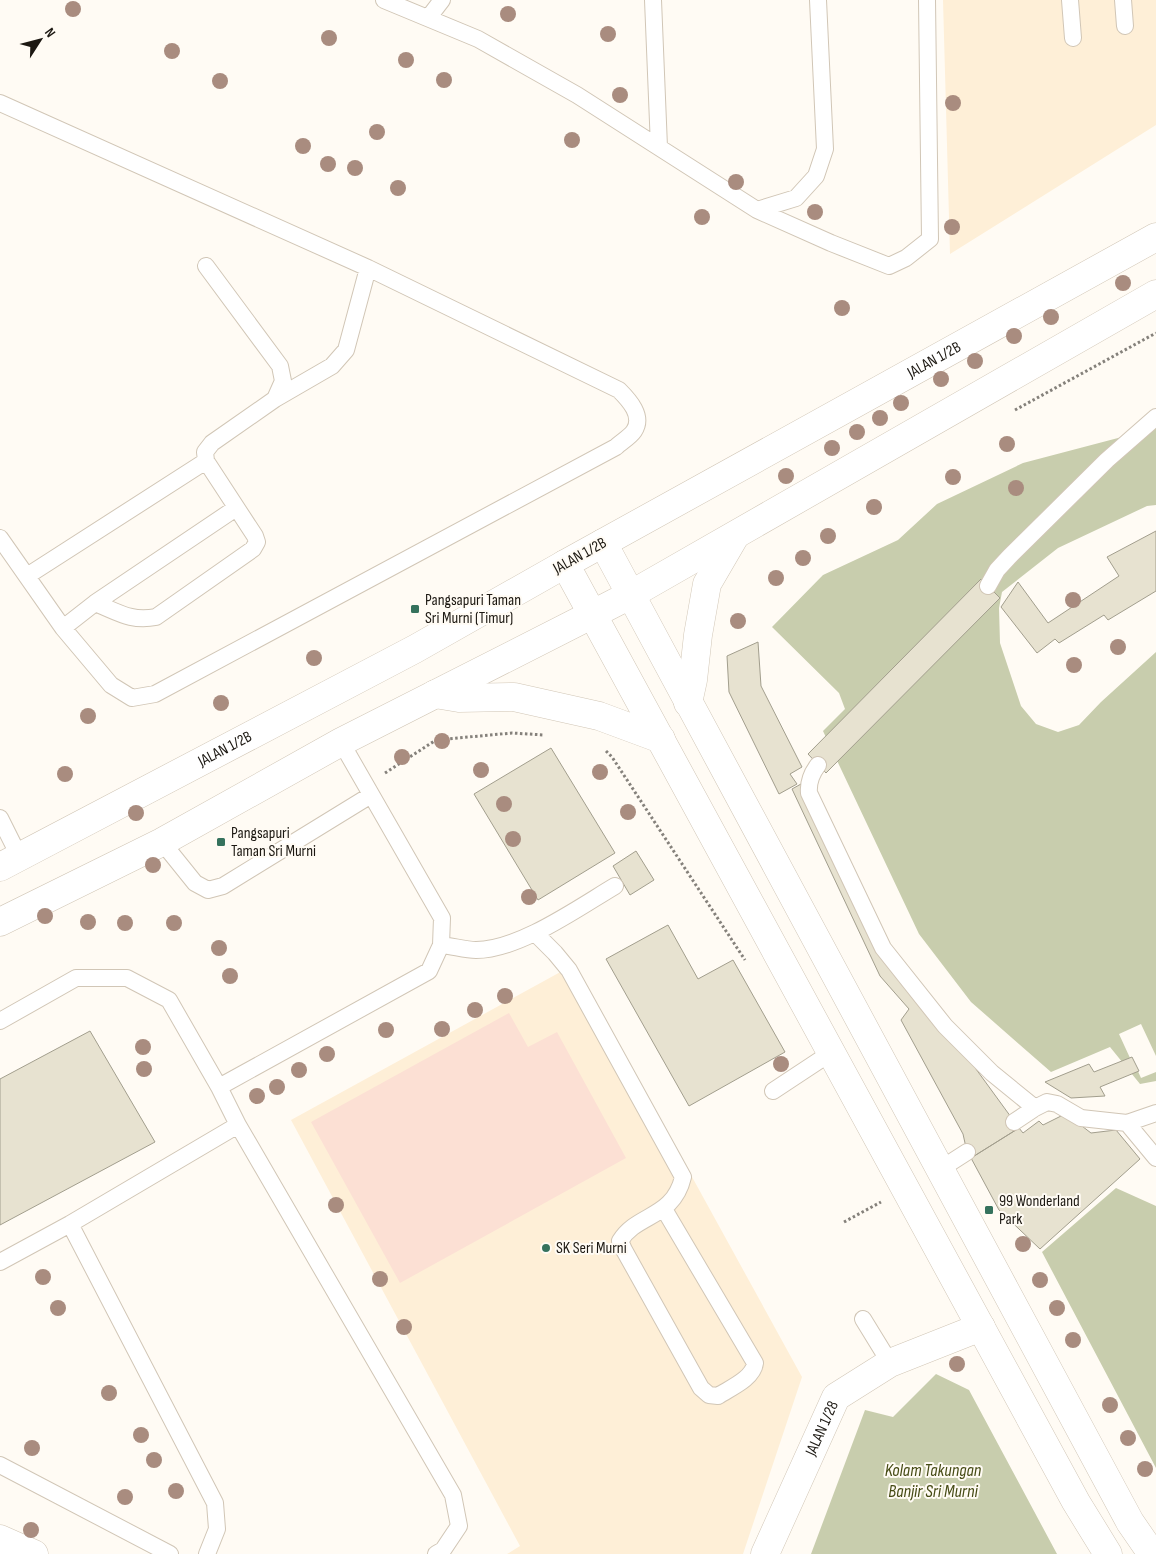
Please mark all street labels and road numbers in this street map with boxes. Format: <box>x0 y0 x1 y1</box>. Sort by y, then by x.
street label: JALAN 1/2B <box>903 337 964 383</box>
street label: JALAN 1/2B <box>549 534 610 579</box>
street label: JALAN 1/2B <box>194 727 255 771</box>
street label: JALAN 1/28 <box>801 1398 842 1459</box>

